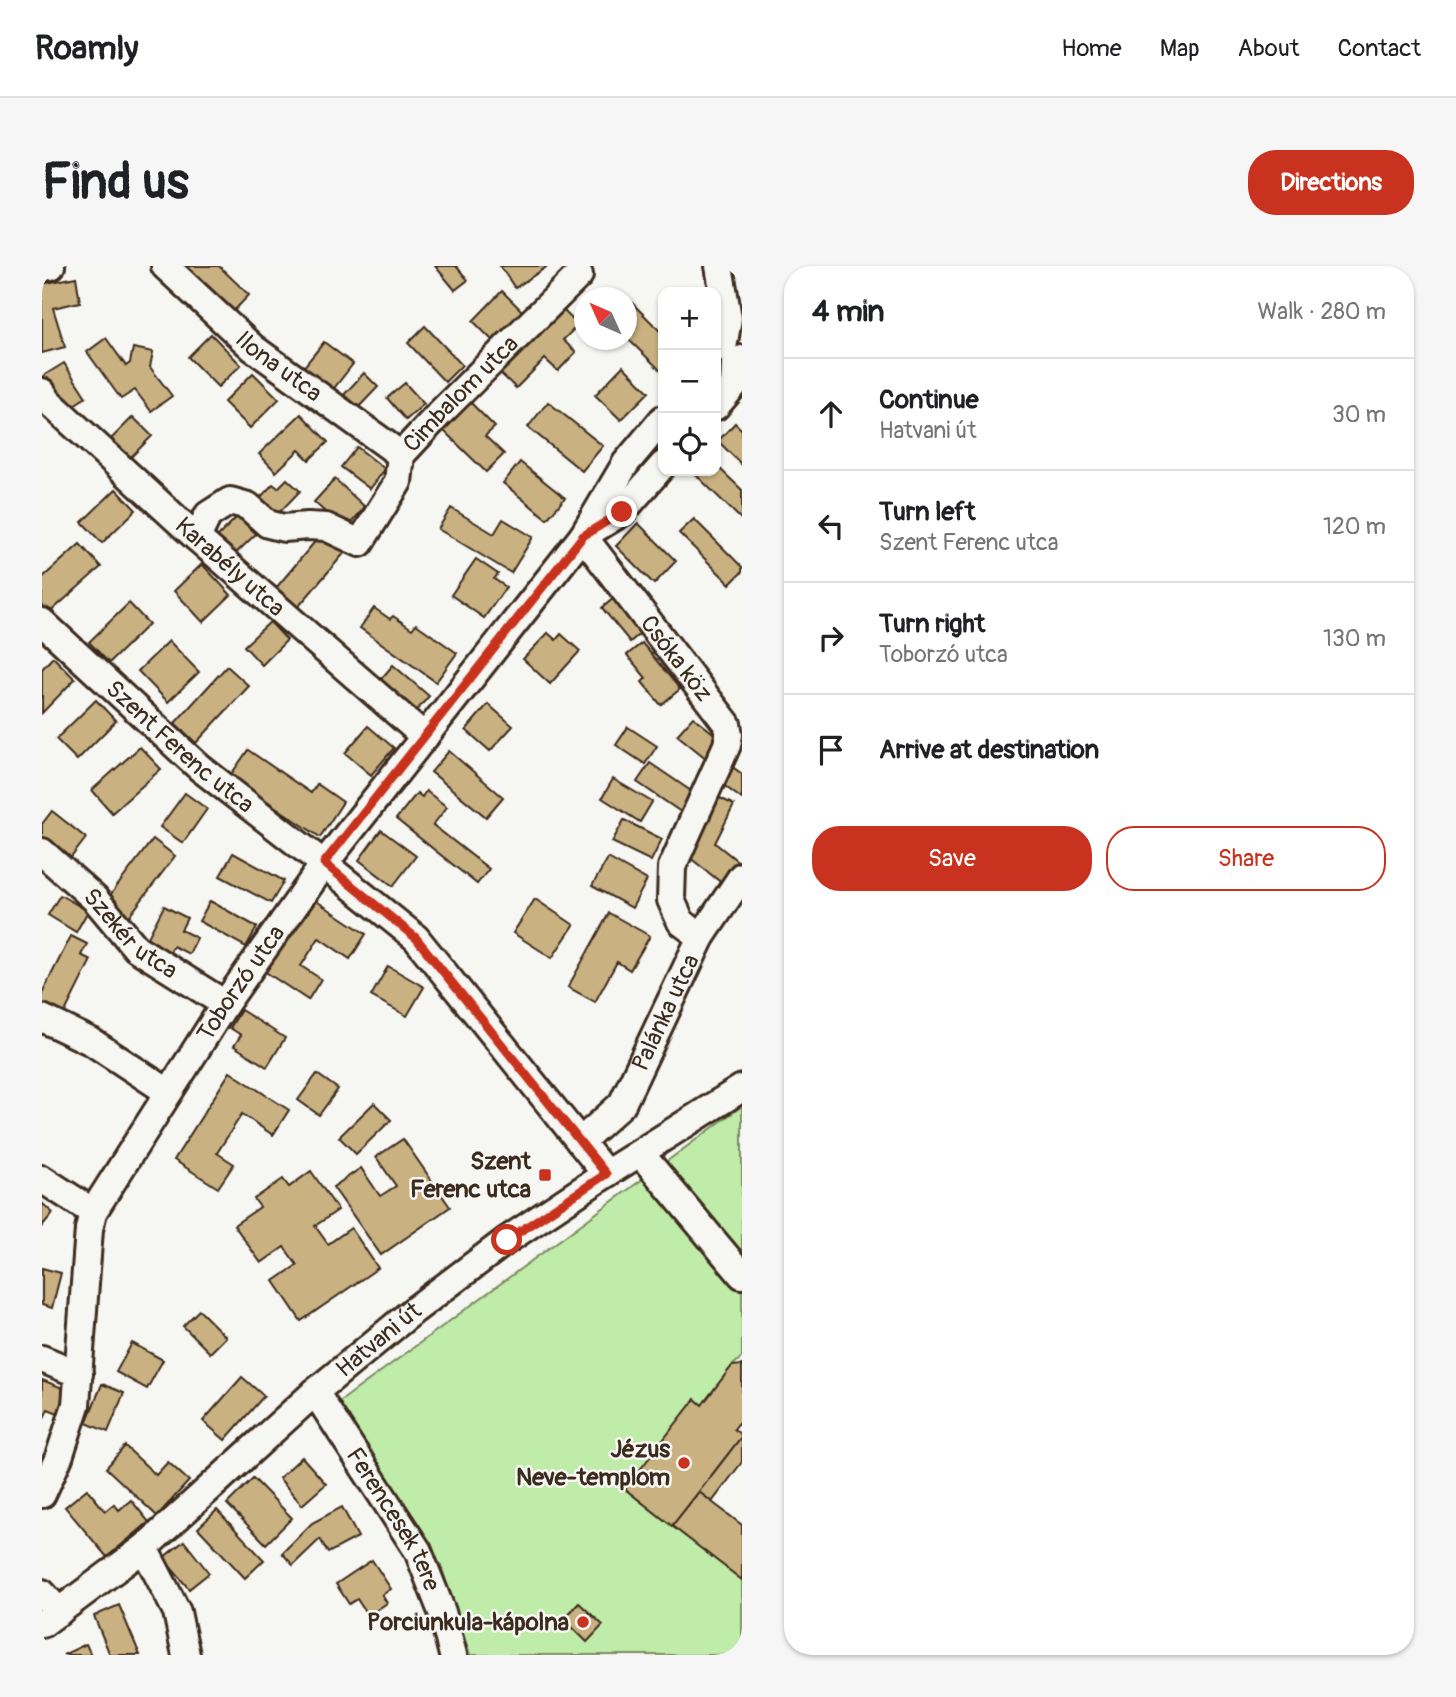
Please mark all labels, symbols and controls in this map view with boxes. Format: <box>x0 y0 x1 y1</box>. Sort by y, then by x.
text: Roamly <box>35 28 138 69</box>
text: Home <box>1061 34 1122 63</box>
text: Map <box>1160 34 1200 63</box>
text: About <box>1238 34 1300 63</box>
text: Contact <box>1338 34 1421 63</box>
button: Directions <box>1248 150 1414 215</box>
text: Find us <box>42 152 189 213</box>
north arrow <box>574 287 637 350</box>
map controls <box>658 287 721 476</box>
button: + <box>658 287 721 350</box>
text: 4 min <box>812 293 885 330</box>
text: Walk · 280 m <box>1258 297 1386 326</box>
street label: Ilona utca <box>230 325 328 408</box>
street label: Cimbalom utca <box>397 329 524 458</box>
button: − <box>658 350 721 413</box>
text: Continue <box>879 384 979 416</box>
icon: ahead <box>812 395 850 433</box>
text: 30 m <box>1332 400 1386 429</box>
button: locate <box>658 413 721 476</box>
text: Hatvani út <box>879 416 976 445</box>
route end <box>606 496 637 527</box>
text: Turn left <box>879 496 975 528</box>
icon: left <box>812 507 850 545</box>
street label: Karabély utca <box>169 511 291 623</box>
text: 120 m <box>1323 512 1386 541</box>
text: Szent Ferenc utca <box>879 528 1058 557</box>
text: Turn right <box>879 608 985 640</box>
street label: Csóka köz <box>634 609 719 707</box>
icon: right <box>812 619 850 657</box>
text: 130 m <box>1323 624 1386 653</box>
text: Toborzó utca <box>879 640 1008 669</box>
street label: Szent Ferenc utca <box>100 674 260 819</box>
icon: arrive <box>812 731 850 769</box>
text: Arrive at destination <box>879 734 1099 766</box>
button: Save <box>812 826 1092 891</box>
button: Share <box>1106 826 1386 891</box>
street label: Szekér utca <box>78 882 183 985</box>
street label: Toborzó utca <box>191 919 291 1046</box>
street label: Palánka utca <box>625 949 705 1075</box>
place label: Szent Ferenc utca <box>410 1147 532 1204</box>
marker: Szent Ferenc utca <box>537 1167 553 1183</box>
route start <box>491 1224 522 1255</box>
street label: Hatvani út <box>330 1296 427 1383</box>
place label: Jézus Neve-templom <box>516 1435 670 1492</box>
street label: Ferencesek tere <box>340 1442 447 1595</box>
marker: Jézus Neve-templom <box>676 1455 692 1471</box>
place label: Porciunkula-kápolna <box>367 1608 569 1637</box>
marker: Porciunkula-kápolna <box>575 1614 591 1630</box>

